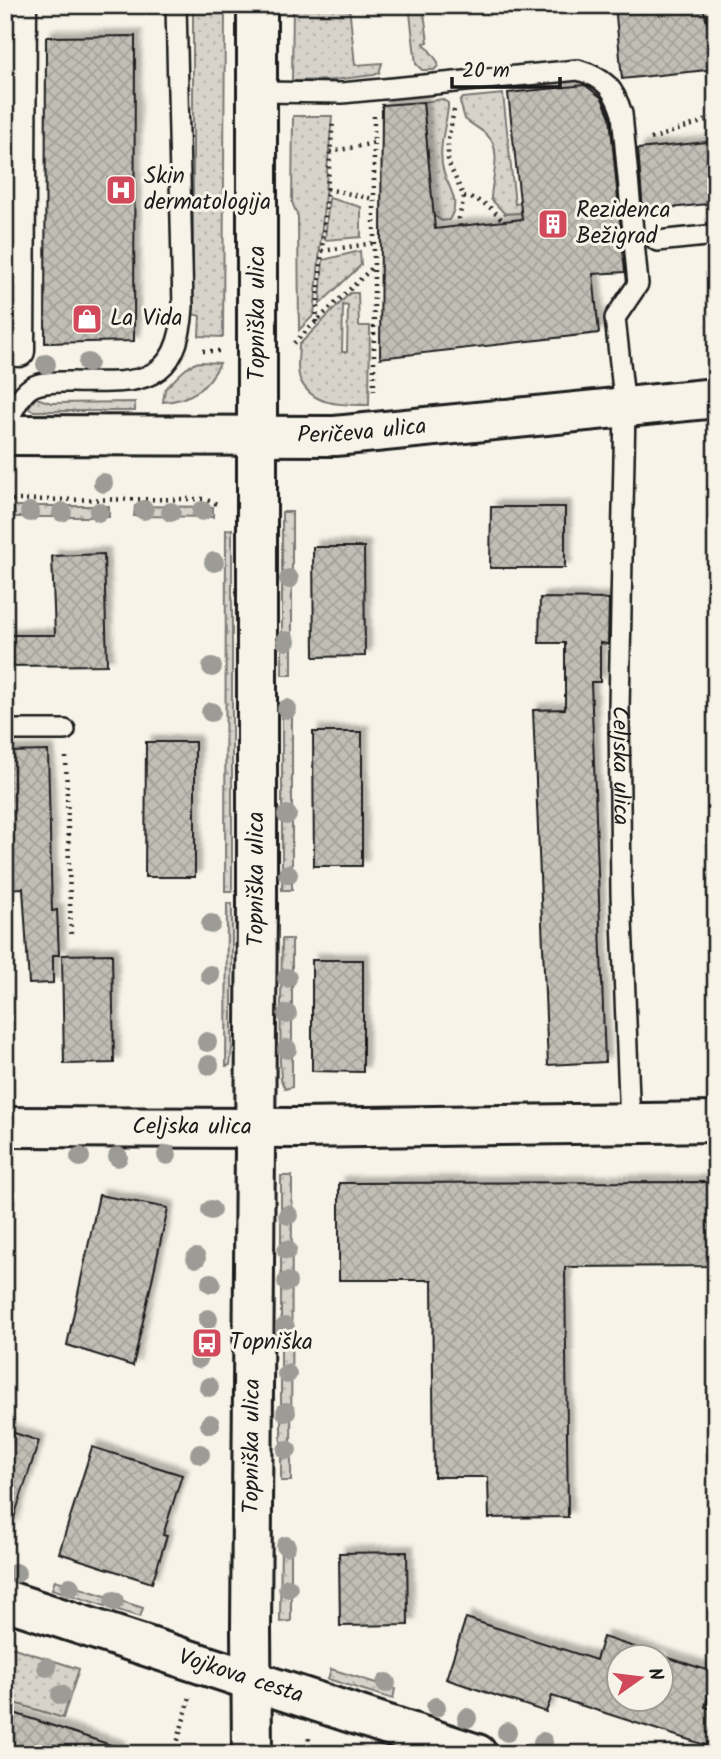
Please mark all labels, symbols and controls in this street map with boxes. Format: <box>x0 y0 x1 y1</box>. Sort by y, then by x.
scale bar <box>452 46 560 90</box>
text: 20 m <box>462 55 510 88</box>
place label: Skin dermatologija <box>144 159 271 221</box>
hospital icon: Skin dermatologija <box>104 173 138 207</box>
place label: Rezidenca Bežigrad <box>576 193 670 255</box>
building icon: Rezidenca Bežigrad <box>536 207 570 241</box>
street label: Topniška ulica <box>240 245 276 381</box>
place label: La Vida <box>110 301 183 337</box>
shop icon: La Vida <box>70 302 104 336</box>
street label: Peričeva ulica <box>297 409 428 454</box>
street label: Celjska ulica <box>601 706 638 826</box>
street label: Topniška ulica <box>239 811 275 947</box>
street label: Celjska ulica <box>132 1109 252 1146</box>
place label: Topniška <box>230 1325 313 1361</box>
bus stop icon: Topniška <box>190 1326 224 1360</box>
street label: Topniška ulica <box>234 1378 271 1514</box>
street label: Vojkova cesta <box>174 1640 308 1714</box>
north arrow <box>606 1644 676 1714</box>
text: N <box>639 1665 671 1684</box>

